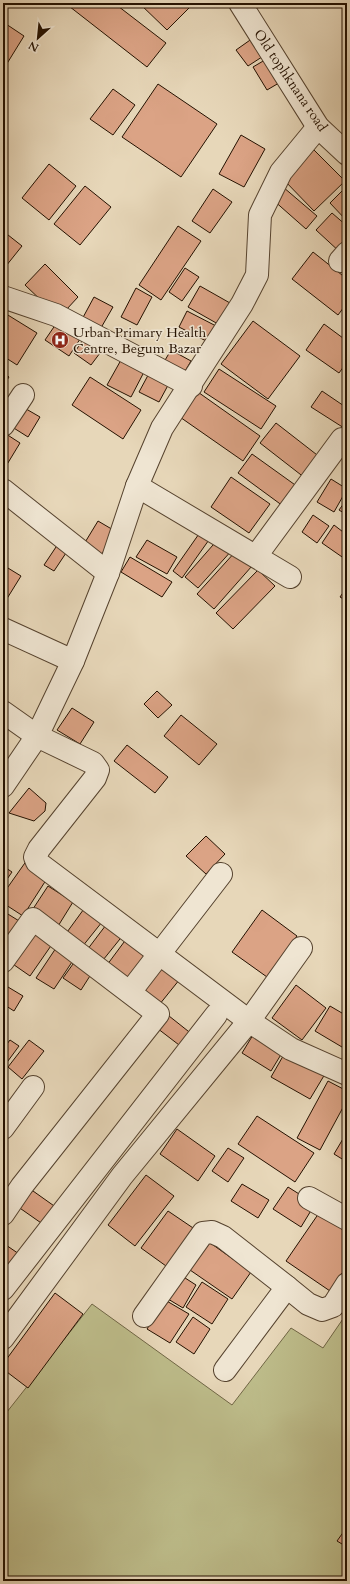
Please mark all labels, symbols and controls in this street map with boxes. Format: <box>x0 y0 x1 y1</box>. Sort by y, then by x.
north arrow <box>18 18 58 58</box>
street label: Old tophknana road <box>249 25 332 136</box>
text: N <box>26 37 41 55</box>
place label: Urban Primary Health Centre, Begum Bazar <box>73 323 206 358</box>
hospital icon: Urban Primary Health Centre, Begum Bazar <box>50 330 70 350</box>

